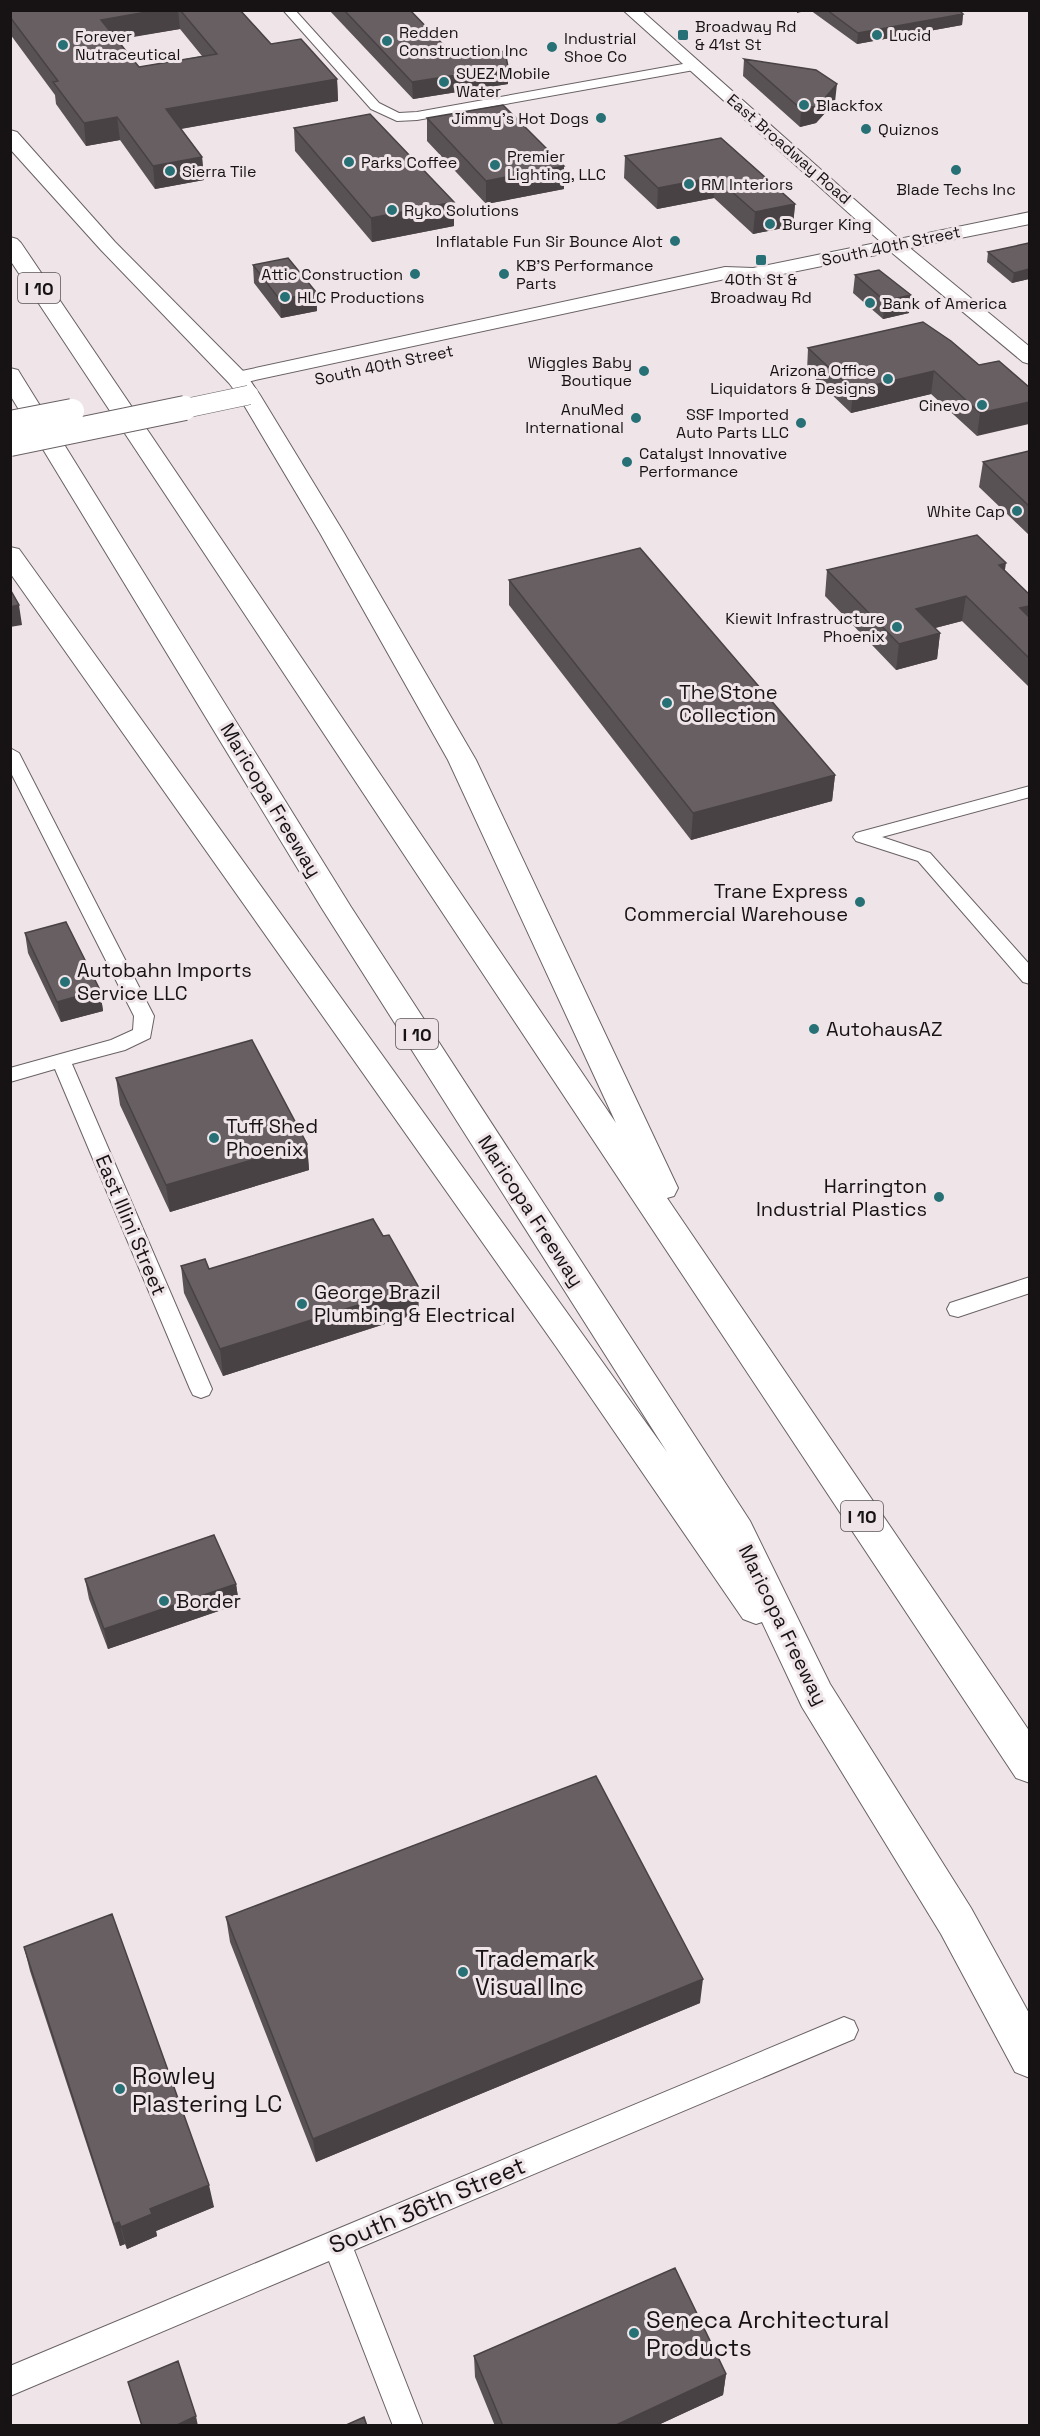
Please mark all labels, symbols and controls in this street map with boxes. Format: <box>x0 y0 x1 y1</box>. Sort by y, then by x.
place label: Broadway Rd & 41st St <box>695 16 796 55</box>
place label: Redden Construction Inc <box>399 22 528 61</box>
place label: Lucid <box>889 25 931 46</box>
place label: Forever Nutraceutical <box>75 26 180 65</box>
place label: Industrial Shoe Co <box>564 28 637 67</box>
marker: Broadway Rd & 41st St <box>676 28 690 42</box>
marker: Lucid <box>870 28 884 42</box>
marker: Redden Construction Inc <box>380 34 394 48</box>
marker: Forever Nutraceutical <box>56 38 70 52</box>
marker: Industrial Shoe Co <box>545 40 559 54</box>
place label: SUEZ Mobile Water <box>456 63 550 102</box>
marker: SUEZ Mobile Water <box>437 75 451 89</box>
street label: East Broadway Road <box>722 89 856 209</box>
place label: Blackfox <box>816 95 883 116</box>
marker: Blackfox <box>797 98 811 112</box>
place label: Jimmy's Hot Dogs <box>451 108 589 129</box>
marker: Jimmy's Hot Dogs <box>594 111 608 125</box>
place label: Quiznos <box>878 119 939 140</box>
marker: Quiznos <box>859 122 873 136</box>
place label: Premier Lighting, LLC <box>507 146 606 185</box>
place label: Parks Coffee <box>361 152 457 173</box>
marker: Parks Coffee <box>342 155 356 169</box>
marker: Premier Lighting, LLC <box>488 158 502 172</box>
place label: Sierra Tile <box>182 161 256 182</box>
marker: Blade Techs Inc <box>949 163 963 177</box>
marker: Sierra Tile <box>163 164 177 178</box>
place label: RM Interiors <box>701 174 793 195</box>
marker: RM Interiors <box>682 177 696 191</box>
place label: Blade Techs Inc <box>896 179 1016 200</box>
place label: Ryko Solutions <box>404 200 519 221</box>
marker: Ryko Solutions <box>385 203 399 217</box>
place label: Burger King <box>782 214 872 235</box>
marker: Burger King <box>763 217 777 231</box>
street label: South 40th Street <box>820 221 962 271</box>
place label: Inflatable Fun Sir Bounce Alot <box>436 231 663 252</box>
marker: Inflatable Fun Sir Bounce Alot <box>668 234 682 248</box>
marker: 40th St & Broadway Rd <box>754 253 768 267</box>
place label: KB'S Performance Parts <box>516 255 654 294</box>
place label: Attic Construction <box>261 264 403 285</box>
marker: Attic Construction <box>408 267 422 281</box>
marker: KB'S Performance Parts <box>497 267 511 281</box>
place label: 40th St & Broadway Rd <box>710 269 812 308</box>
road number: I 10 <box>18 273 60 303</box>
place label: HLC Productions <box>297 287 424 308</box>
marker: HLC Productions <box>278 290 292 304</box>
place label: Bank of America <box>882 293 1007 314</box>
marker: Bank of America <box>863 296 877 310</box>
street label: South 40th Street <box>313 340 455 390</box>
place label: Wiggles Baby Boutique <box>528 352 632 391</box>
place label: Arizona Office Liquidators & Designs <box>710 360 876 399</box>
marker: Wiggles Baby Boutique <box>637 364 651 378</box>
marker: Arizona Office Liquidators & Designs <box>881 372 895 386</box>
place label: Cinevo <box>919 395 970 416</box>
marker: Cinevo <box>975 398 989 412</box>
place label: AnuMed International <box>525 399 624 438</box>
place label: SSF Imported Auto Parts LLC <box>676 404 789 443</box>
marker: AnuMed International <box>629 411 643 425</box>
marker: SSF Imported Auto Parts LLC <box>794 416 808 430</box>
place label: Catalyst Innovative Performance <box>639 443 787 482</box>
marker: Catalyst Innovative Performance <box>620 455 634 469</box>
place label: White Cap <box>927 501 1005 522</box>
marker: White Cap <box>1010 504 1024 518</box>
place label: Kiewit Infrastructure Phoenix <box>725 608 885 647</box>
marker: Kiewit Infrastructure Phoenix <box>890 620 904 634</box>
place label: The Stone Collection <box>679 679 778 728</box>
marker: The Stone Collection <box>660 696 674 710</box>
street label: Maricopa Freeway <box>215 718 327 882</box>
place label: Trane Express Commercial Warehouse <box>624 878 848 927</box>
marker: Trane Express Commercial Warehouse <box>853 895 867 909</box>
place label: Autobahn Imports Service LLC <box>77 957 252 1006</box>
marker: Autobahn Imports Service LLC <box>58 975 72 989</box>
place label: AutohausAZ <box>826 1016 942 1042</box>
road number: I 10 <box>396 1019 438 1049</box>
marker: AutohausAZ <box>807 1022 821 1036</box>
place label: Tuff Shed Phoenix <box>226 1113 318 1162</box>
street label: Maricopa Freeway <box>472 1130 590 1292</box>
marker: Tuff Shed Phoenix <box>207 1131 221 1145</box>
street label: East Illini Street <box>90 1151 172 1299</box>
place label: Harrington Industrial Plastics <box>756 1173 927 1222</box>
marker: Harrington Industrial Plastics <box>932 1190 946 1204</box>
place label: George Brazil Plumbing & Electrical <box>314 1279 515 1328</box>
marker: George Brazil Plumbing & Electrical <box>295 1297 309 1311</box>
road number: I 10 <box>841 1501 883 1531</box>
street label: Maricopa Freeway <box>733 1540 833 1710</box>
place label: Border <box>176 1588 241 1614</box>
marker: Border <box>157 1594 171 1608</box>
place label: Trademark Visual Inc <box>475 1943 596 2002</box>
marker: Trademark Visual Inc <box>456 1965 470 1979</box>
place label: Rowley Plastering LC <box>132 2060 282 2119</box>
marker: Rowley Plastering LC <box>113 2082 127 2096</box>
street label: South 36th Street <box>324 2150 530 2260</box>
place label: Seneca Architectural Products <box>646 2304 889 2363</box>
marker: Seneca Architectural Products <box>627 2326 641 2340</box>

